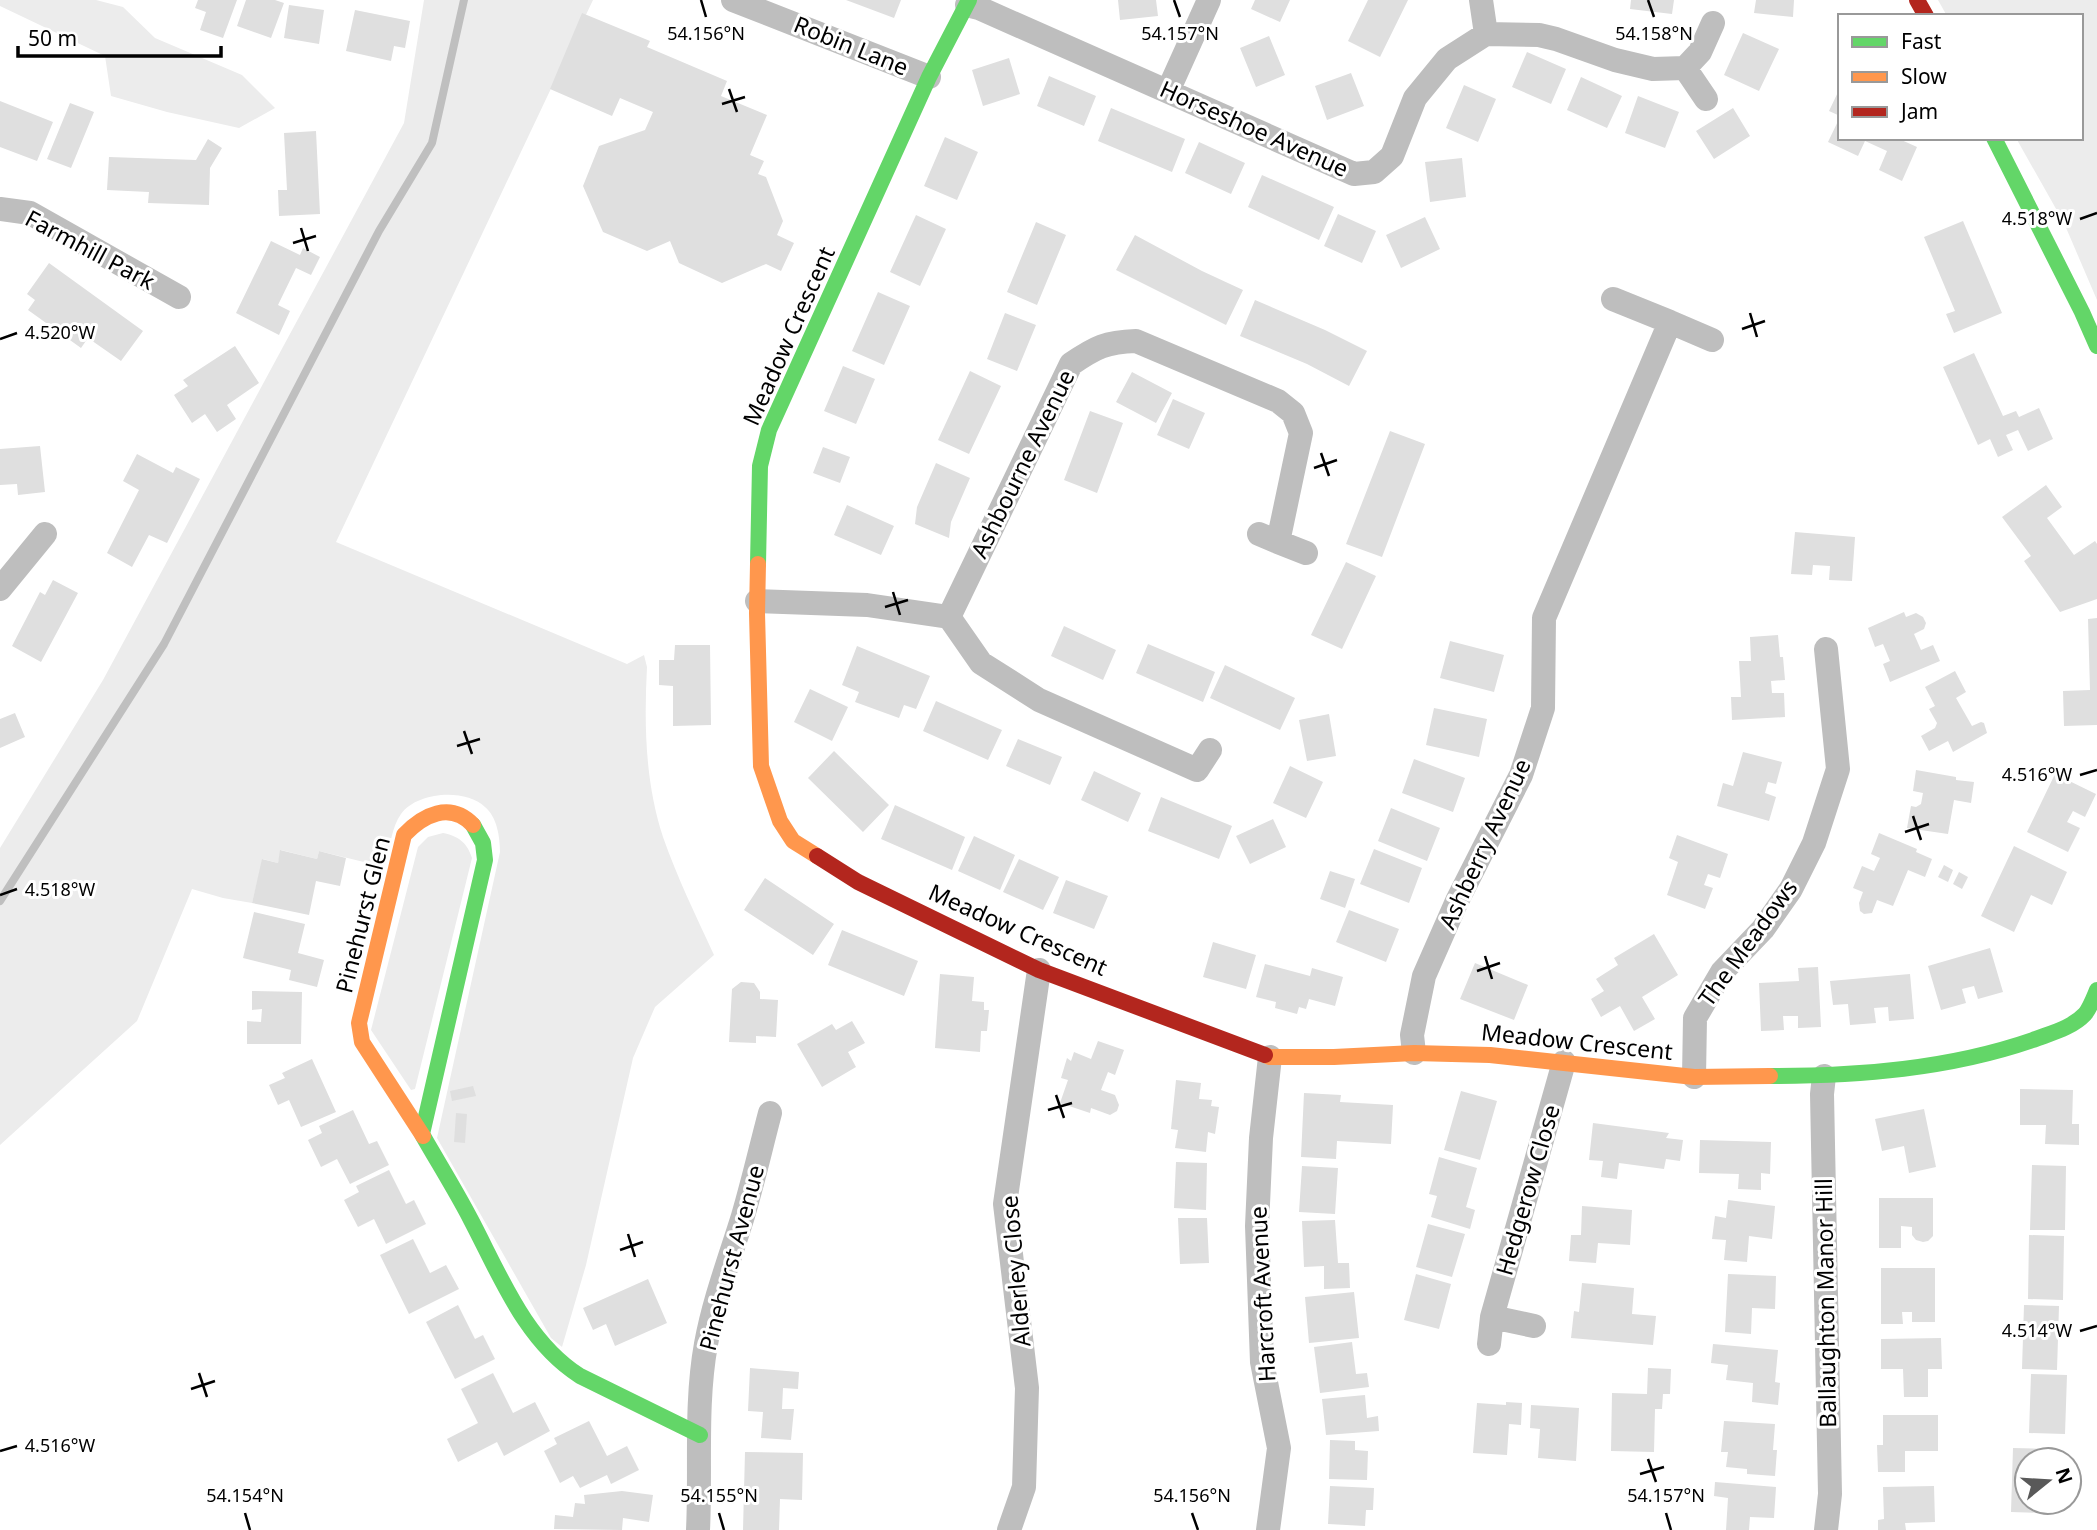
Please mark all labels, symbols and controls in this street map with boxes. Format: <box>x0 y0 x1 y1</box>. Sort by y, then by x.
street label: Robin Lane <box>789 8 913 83</box>
scale bar <box>18 14 220 58</box>
legend <box>1838 14 2083 140</box>
text: 54.156°N <box>667 21 745 45</box>
text: 54.157°N <box>1141 21 1219 45</box>
text: 54.158°N <box>1615 21 1693 45</box>
text: 50 m <box>28 24 77 52</box>
text: Fast <box>1901 27 1942 55</box>
text: Slow <box>1901 62 1947 90</box>
street label: Horseshoe Avenue <box>1155 72 1354 184</box>
text: Jam <box>1899 97 1938 125</box>
street label: Farmhill Park <box>20 202 161 297</box>
text: 4.518°W <box>2002 206 2072 230</box>
street label: Meadow Crescent <box>734 241 842 430</box>
text: 4.520°W <box>25 320 95 344</box>
street label: Ashbourne Avenue <box>963 364 1082 563</box>
street label: Ashberry Avenue <box>1431 753 1538 934</box>
text: 4.516°W <box>2002 762 2072 786</box>
street label: Pinehurst Glen <box>327 833 397 996</box>
street label: The Meadows <box>1690 873 1804 1012</box>
street label: Meadow Crescent <box>924 875 1113 983</box>
text: 4.518°W <box>25 877 95 901</box>
street label: Meadow Crescent <box>1480 1015 1674 1067</box>
street label: Hedgerow Close <box>1487 1101 1567 1279</box>
street label: Pinehurst Avenue <box>691 1161 771 1354</box>
street label: Ballaughton Manor Hill <box>1807 1178 1843 1428</box>
street label: Alderley Close <box>992 1194 1038 1348</box>
street label: Harcroft Avenue <box>1241 1205 1283 1383</box>
text: 4.514°W <box>2002 1318 2072 1342</box>
text: 4.516°W <box>25 1433 95 1457</box>
north arrow <box>2013 1446 2083 1516</box>
text: N <box>2049 1464 2079 1487</box>
text: 54.154°N <box>206 1483 284 1507</box>
text: 54.155°N <box>680 1483 758 1507</box>
text: 54.156°N <box>1153 1483 1231 1507</box>
text: 54.157°N <box>1627 1483 1705 1507</box>

